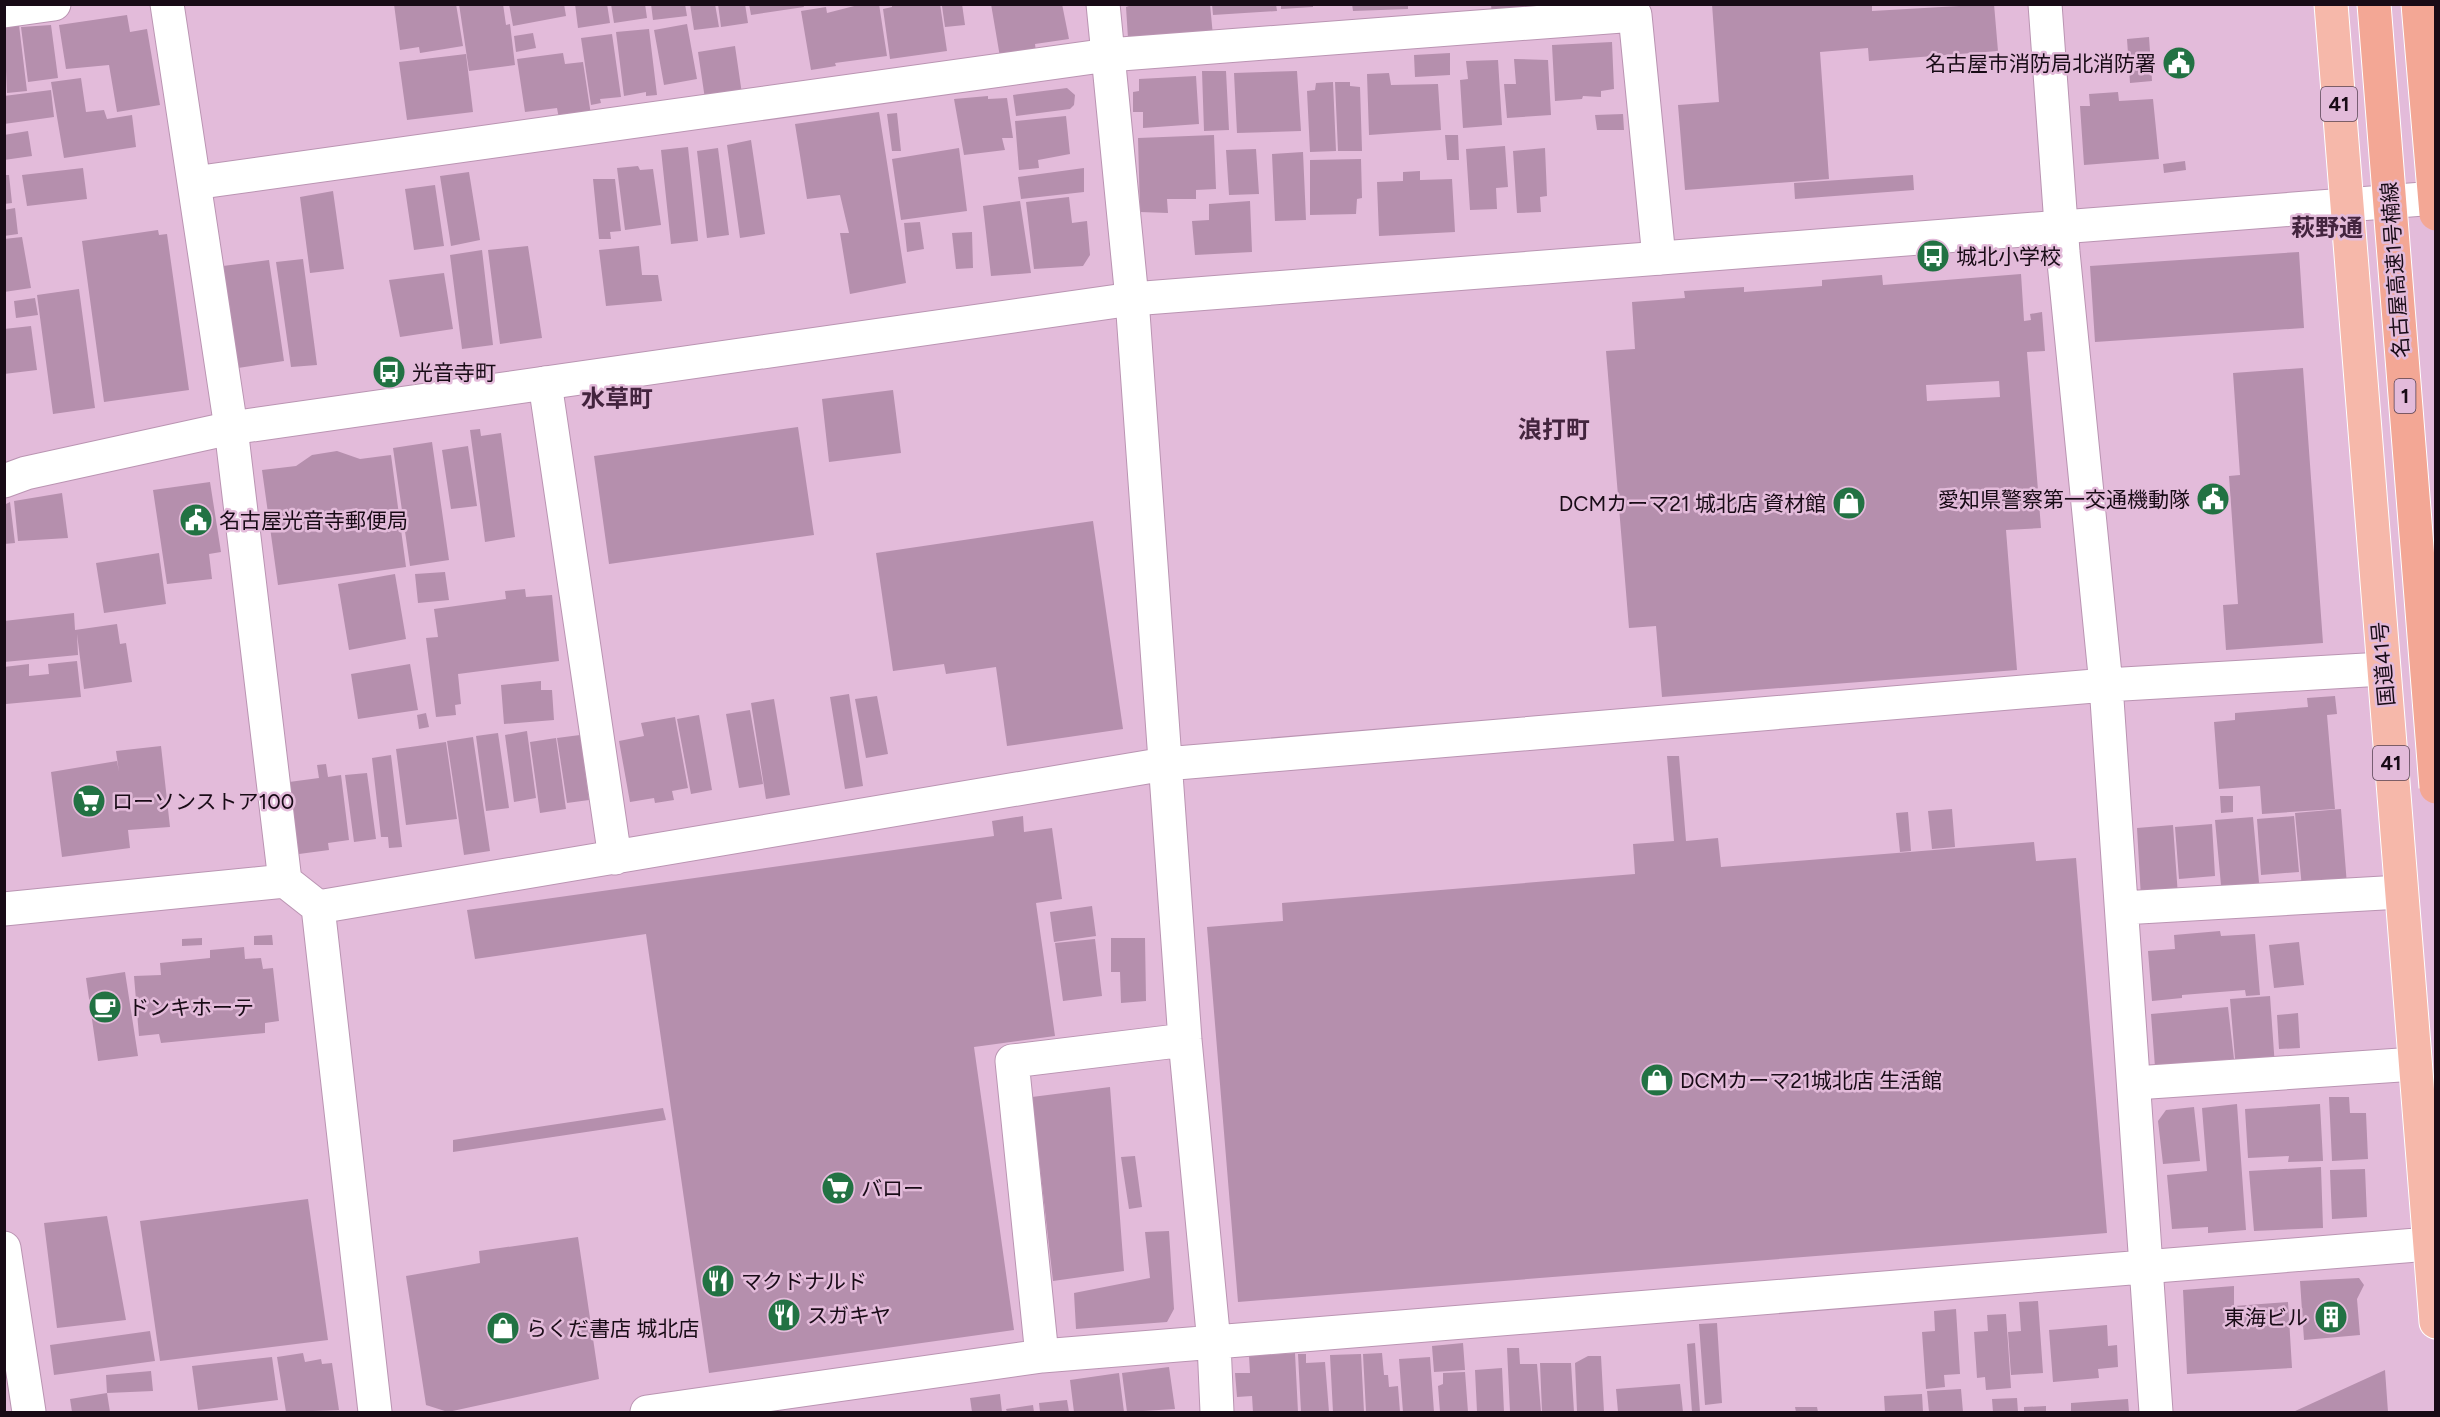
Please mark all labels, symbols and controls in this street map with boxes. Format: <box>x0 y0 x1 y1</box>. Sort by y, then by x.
public building icon: 名古屋市消防局北消防署 <box>2161 45 2197 81</box>
place label: 名古屋市消防局北消防署 <box>1925 51 2156 76</box>
road number: 41 <box>2321 87 2357 121</box>
street label: 名古屋高速1号楠線 <box>2376 181 2414 359</box>
district label: 萩野通 <box>2291 213 2363 242</box>
bus stop icon: 城北小学校 <box>1915 238 1951 274</box>
place label: 城北小学校 <box>1956 244 2061 269</box>
bus stop icon: 光音寺町 <box>371 354 407 390</box>
place label: 光音寺町 <box>412 360 496 385</box>
road number: 1 <box>2394 379 2416 413</box>
district label: 水草町 <box>581 384 653 413</box>
district label: 浪打町 <box>1518 415 1590 444</box>
public building icon: 愛知県警察第一交通機動隊 <box>2195 481 2231 517</box>
shop icon: DCMカーマ21 城北店 資材館 <box>1831 485 1867 521</box>
place label: 愛知県警察第一交通機動隊 <box>1938 487 2190 512</box>
place label: DCMカーマ21 城北店 資材館 <box>1559 491 1826 516</box>
public building icon: 名古屋光音寺郵便局 <box>178 502 214 538</box>
place label: 名古屋光音寺郵便局 <box>219 508 408 533</box>
street label: 国道41号 <box>2367 621 2399 707</box>
road number: 41 <box>2373 746 2409 780</box>
supermarket icon: ローソンストア100 <box>71 783 107 819</box>
place label: ローソンストア100 <box>112 789 294 814</box>
cafe icon: ドンキホーテ <box>87 989 123 1025</box>
place label: ドンキホーテ <box>128 995 254 1020</box>
shop icon: DCMカーマ21城北店 生活館 <box>1639 1062 1675 1098</box>
place label: DCMカーマ21城北店 生活館 <box>1680 1068 1942 1093</box>
supermarket icon: バロー <box>820 1170 856 1206</box>
place label: バロー <box>861 1176 924 1201</box>
restaurant icon: マクドナルド <box>700 1263 736 1299</box>
place label: マクドナルド <box>741 1269 867 1294</box>
restaurant icon: スガキヤ <box>766 1297 802 1333</box>
building icon: 東海ビル <box>2313 1299 2349 1335</box>
place label: スガキヤ <box>807 1303 891 1328</box>
place label: 東海ビル <box>2224 1305 2308 1330</box>
shop icon: らくだ書店 城北店 <box>485 1310 521 1346</box>
place label: らくだ書店 城北店 <box>526 1316 699 1341</box>

